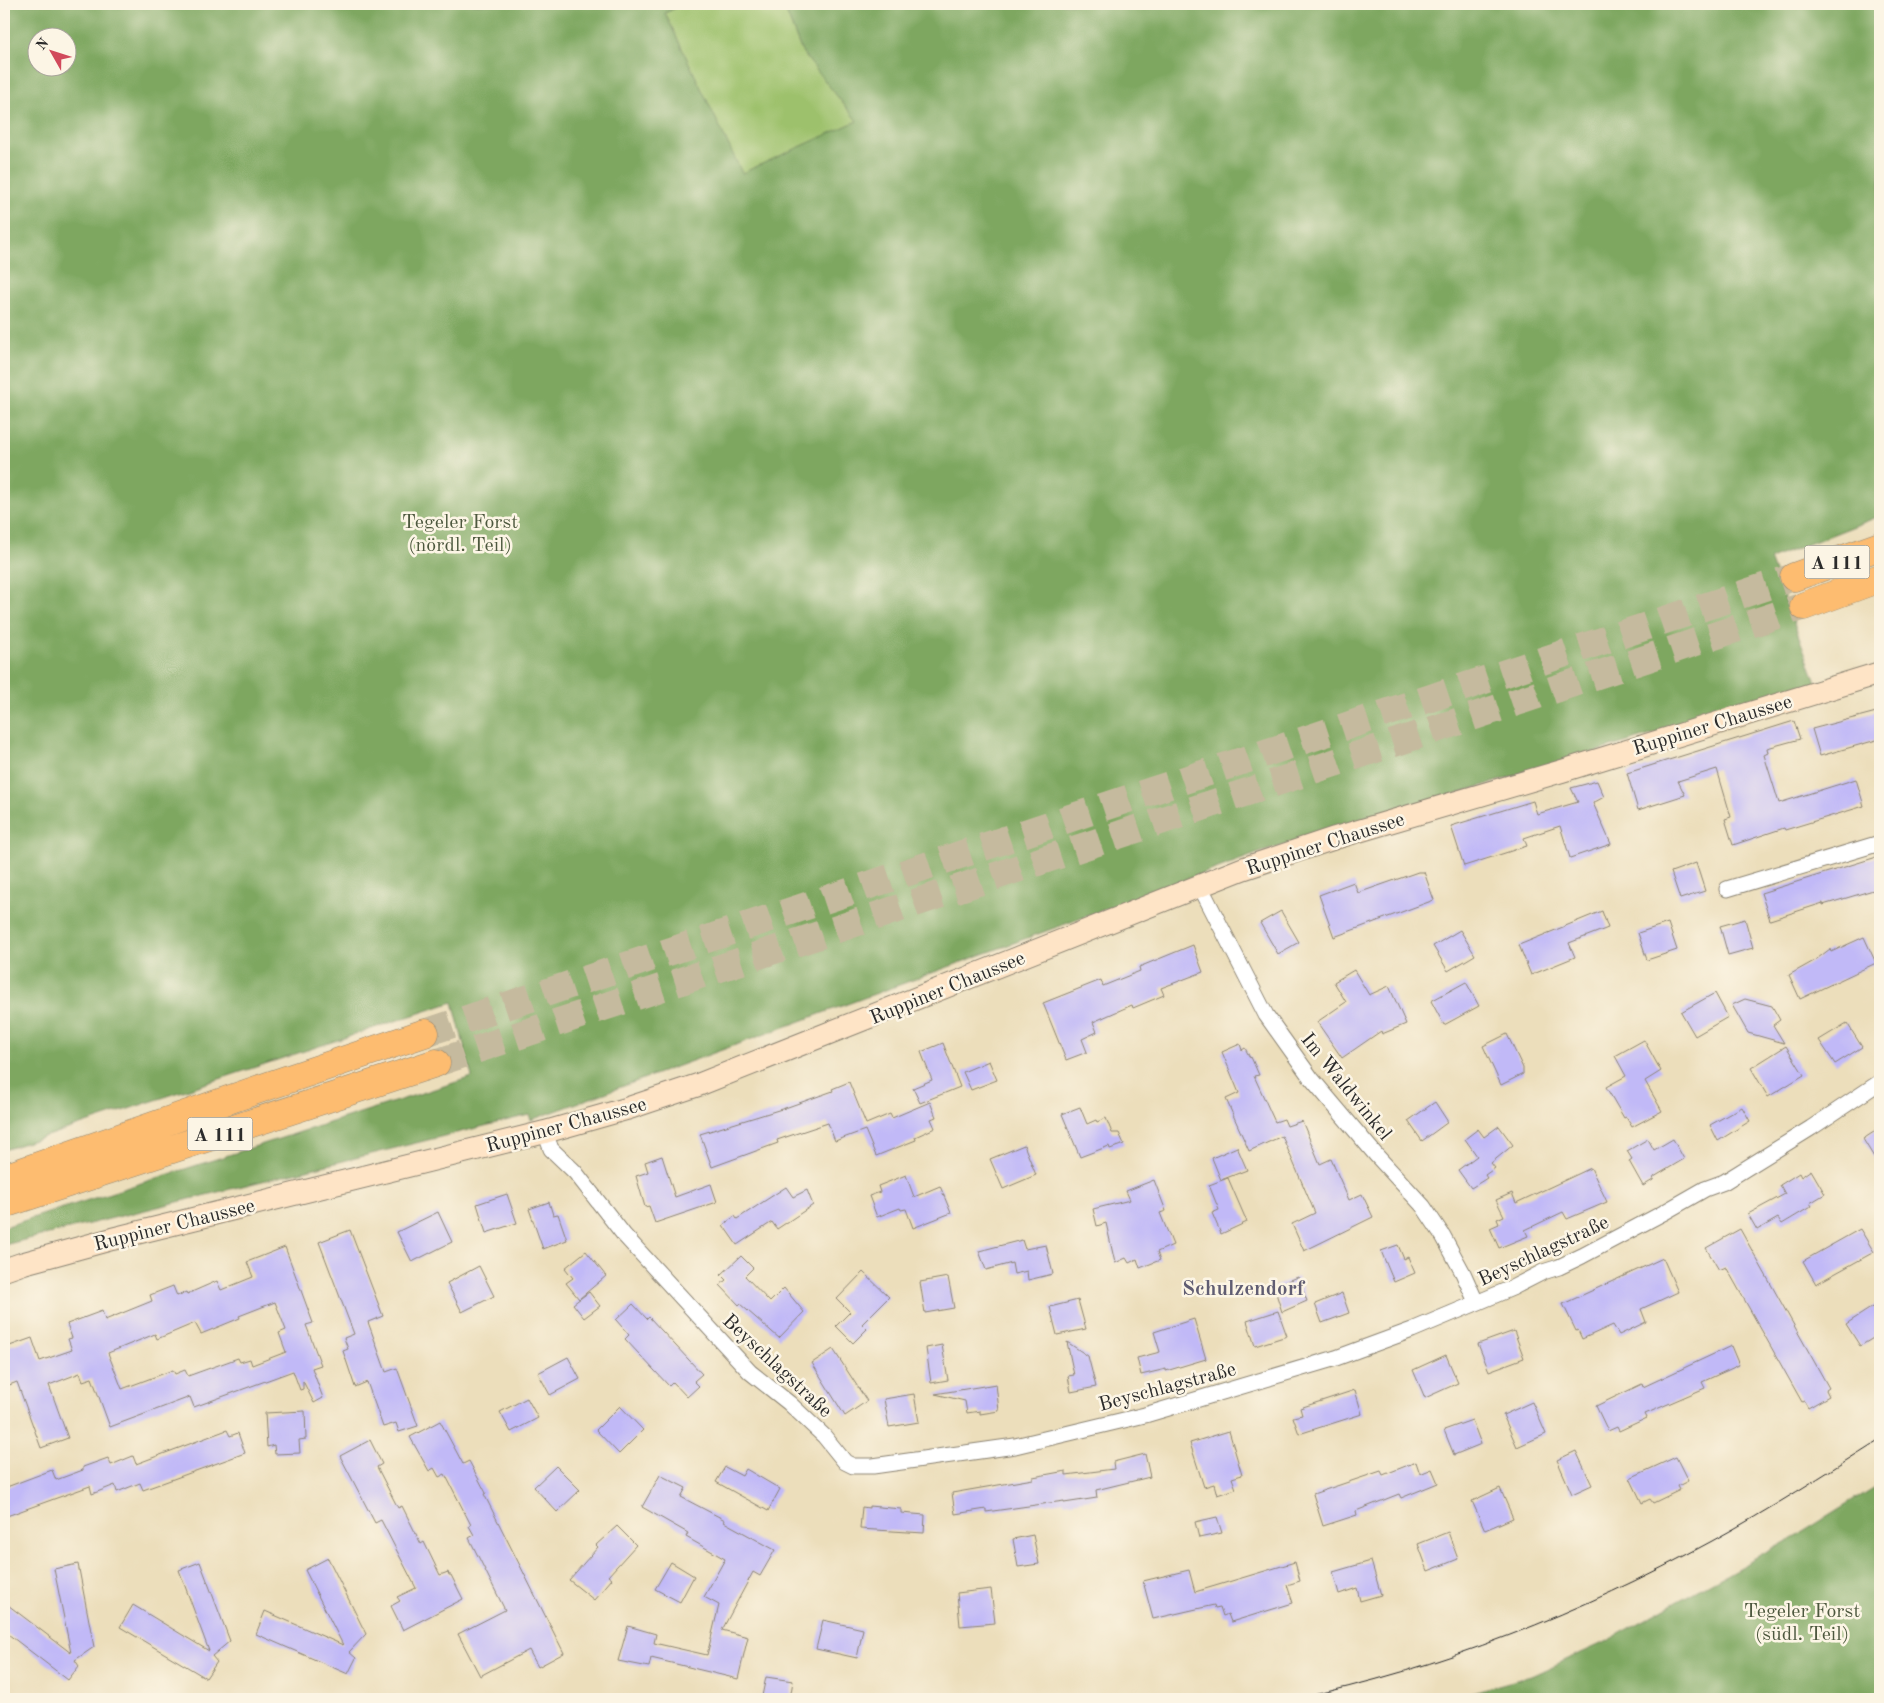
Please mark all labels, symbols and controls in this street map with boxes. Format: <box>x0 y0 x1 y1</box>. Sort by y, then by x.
north arrow <box>28 28 78 78</box>
text: N <box>34 36 52 53</box>
park label: Tegeler Forst (nördl. Teil) <box>402 513 518 556</box>
road number: A 111 <box>1804 546 1870 578</box>
street label: Ruppiner Chaussee <box>1631 692 1795 760</box>
street label: Ruppiner Chaussee <box>1244 810 1407 880</box>
street label: Ruppiner Chaussee <box>867 949 1028 1029</box>
street label: Im Waldwinkel <box>1296 1030 1395 1145</box>
street label: Ruppiner Chaussee <box>484 1095 649 1157</box>
road number: A 111 <box>188 1118 252 1150</box>
street label: Ruppiner Chaussee <box>92 1196 257 1256</box>
street label: Beyschlagstraße <box>1476 1213 1612 1291</box>
district label: Schulzendorf <box>1182 1279 1306 1300</box>
street label: Beyschlagstraße <box>718 1311 835 1422</box>
street label: Beyschlagstraße <box>1097 1360 1238 1416</box>
park label: Tegeler Forst (südl. Teil) <box>1744 1602 1860 1645</box>

